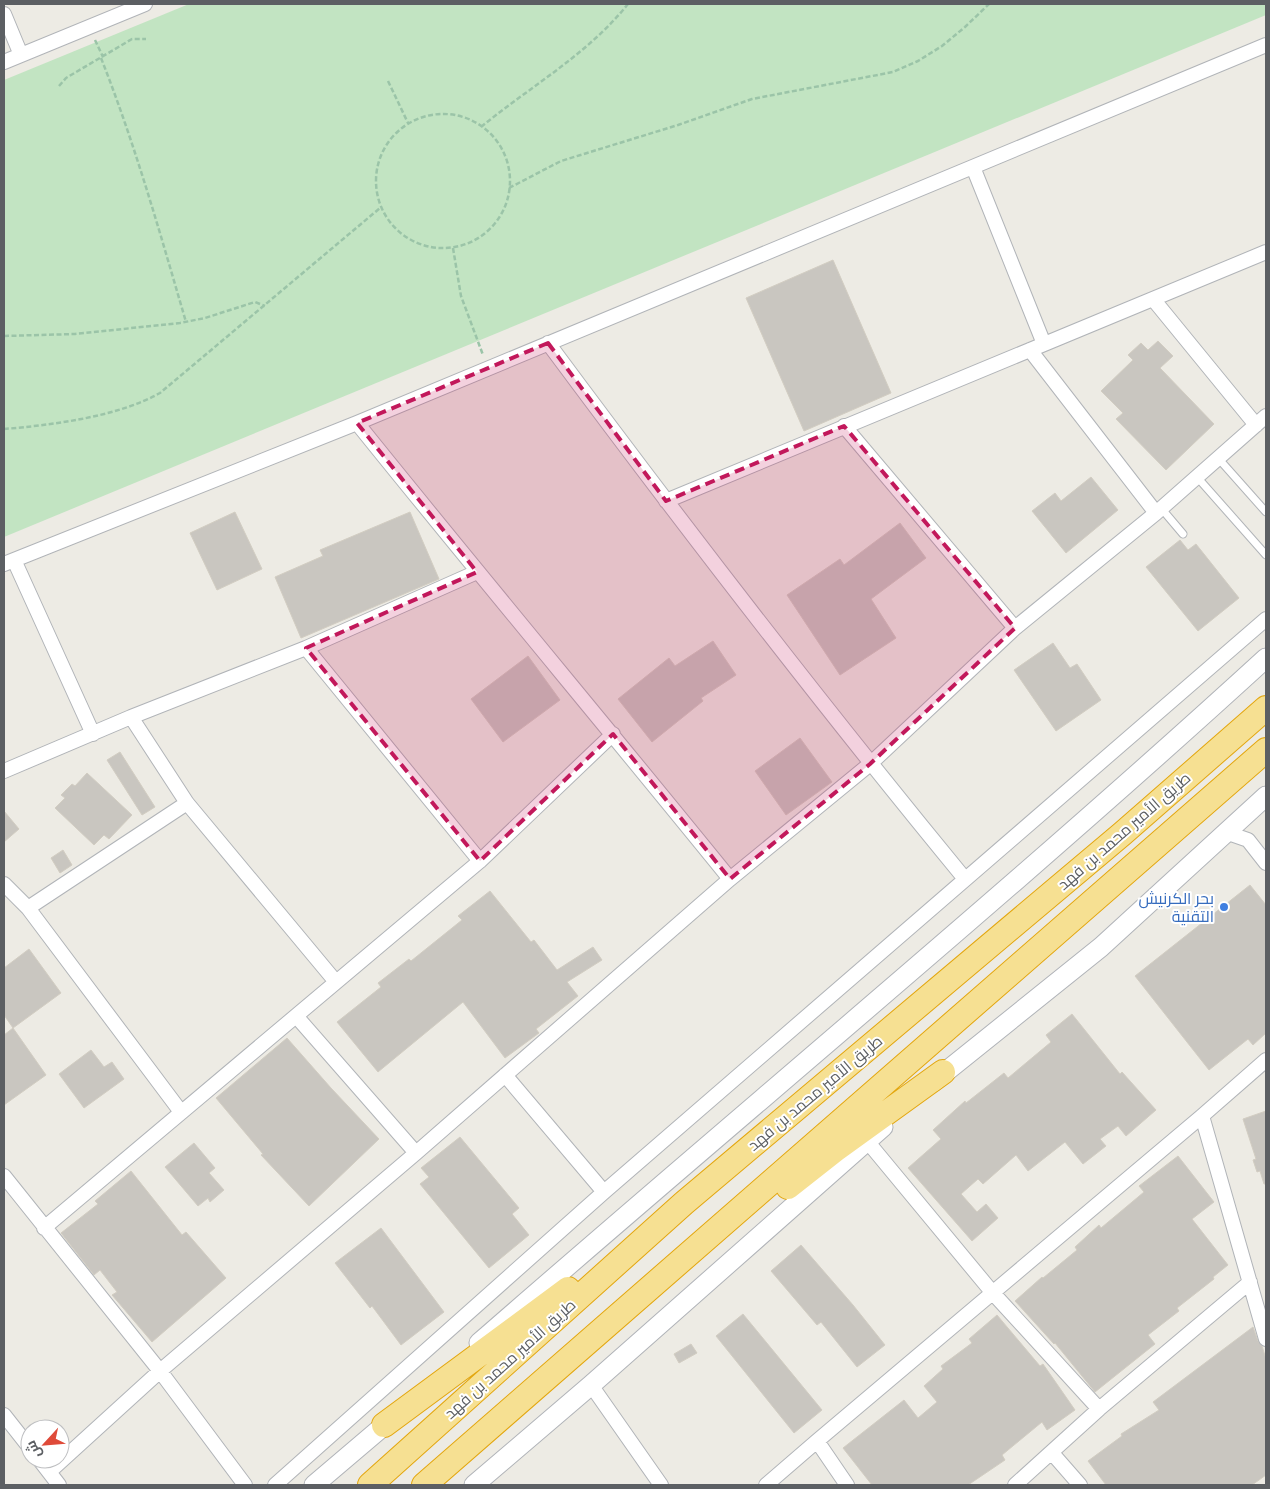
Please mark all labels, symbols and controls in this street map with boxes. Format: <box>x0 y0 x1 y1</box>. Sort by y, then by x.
street label: طريق الأمير محمد بن فهد <box>1054 768 1195 895</box>
place label: بحر الكرنيش التقنية <box>1138 889 1214 926</box>
marker: بحر الكرنيش التقنية <box>1218 901 1230 913</box>
street label: طريق الأمير محمد بن فهد <box>744 1031 887 1156</box>
street label: طريق الأمير محمد بن فهد <box>440 1295 580 1424</box>
north arrow <box>20 1419 70 1469</box>
text: ش <box>22 1438 45 1461</box>

